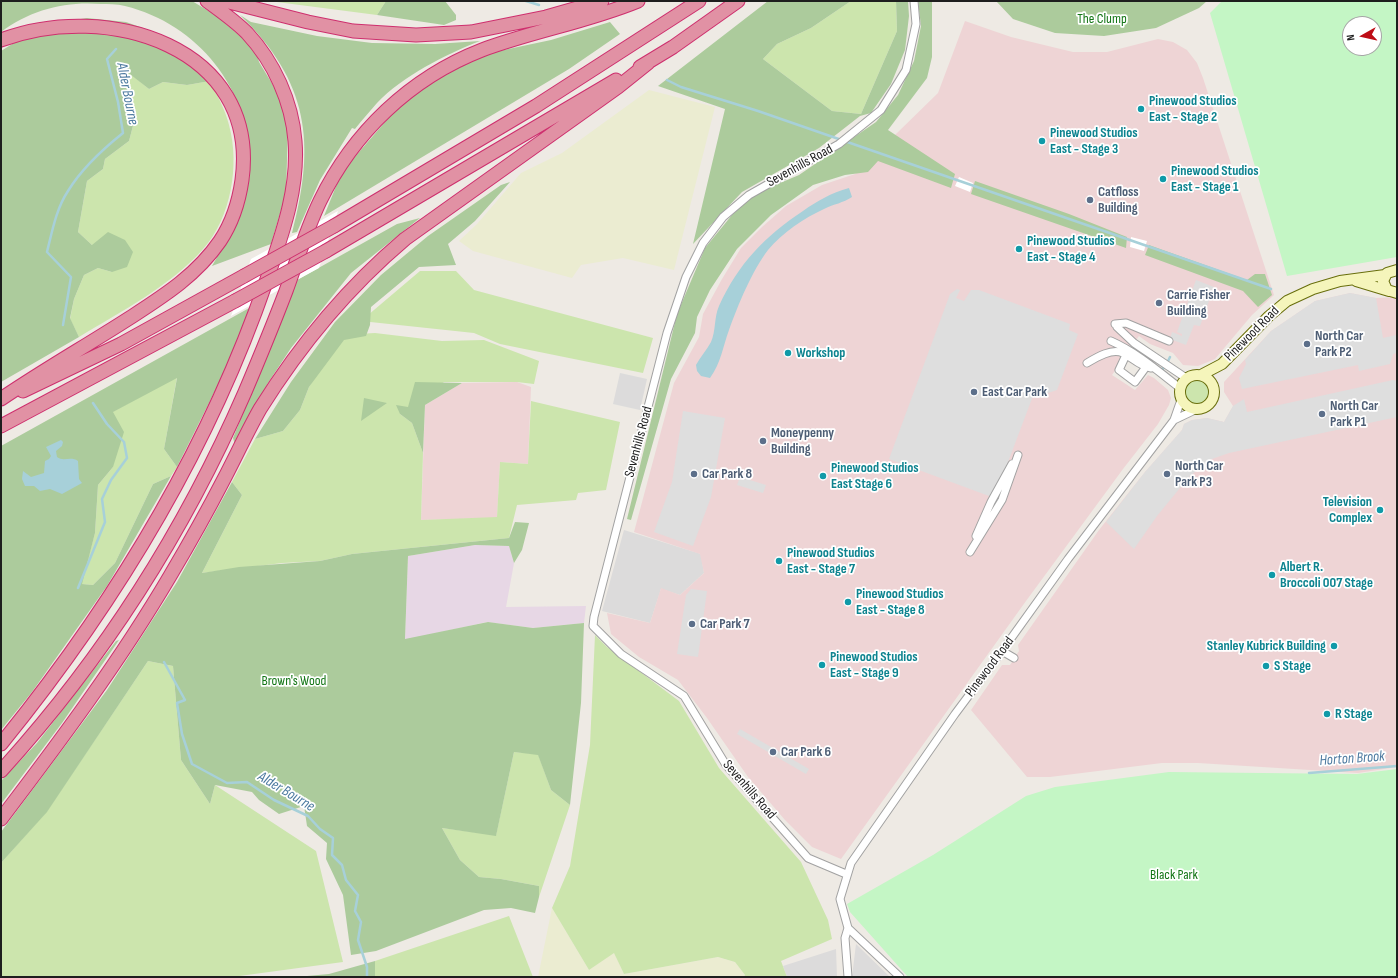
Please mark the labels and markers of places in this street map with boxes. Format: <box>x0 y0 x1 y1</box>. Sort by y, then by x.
place label: Pinewood Studios East - Stage 2 <box>1149 93 1237 126</box>
marker: Pinewood Studios East - Stage 2 <box>1136 104 1146 114</box>
place label: Pinewood Studios East - Stage 3 <box>1050 125 1138 158</box>
marker: Pinewood Studios East - Stage 3 <box>1037 136 1047 146</box>
place label: Pinewood Studios East - Stage 1 <box>1171 163 1259 196</box>
marker: Pinewood Studios East - Stage 1 <box>1158 174 1168 184</box>
place label: Catfloss Building <box>1098 184 1139 216</box>
marker: Catfloss Building <box>1085 195 1095 205</box>
place label: Pinewood Studios East - Stage 4 <box>1027 233 1115 266</box>
marker: Pinewood Studios East - Stage 4 <box>1014 244 1024 254</box>
place label: Carrie Fisher Building <box>1167 287 1230 320</box>
marker: Carrie Fisher Building <box>1154 298 1164 308</box>
place label: North Car Park P2 <box>1315 328 1363 360</box>
marker: North Car Park P2 <box>1302 339 1312 349</box>
place label: Workshop <box>796 345 845 361</box>
marker: Workshop <box>783 348 793 358</box>
place label: East Car Park <box>982 384 1047 400</box>
marker: East Car Park <box>969 387 979 397</box>
place label: North Car Park P1 <box>1330 398 1378 430</box>
marker: North Car Park P1 <box>1317 409 1327 419</box>
place label: Moneypenny Building <box>771 425 834 458</box>
marker: Moneypenny Building <box>758 436 768 446</box>
place label: North Car Park P3 <box>1175 458 1223 490</box>
place label: Pinewood Studios East Stage 6 <box>831 460 919 492</box>
place label: Car Park 8 <box>702 466 752 482</box>
marker: Car Park 8 <box>689 469 699 479</box>
marker: North Car Park P3 <box>1162 469 1172 479</box>
marker: Pinewood Studios East Stage 6 <box>818 471 828 481</box>
place label: Television Complex <box>1323 494 1372 526</box>
marker: Television Complex <box>1375 505 1385 515</box>
place label: Pinewood Studios East - Stage 7 <box>787 545 875 578</box>
marker: Pinewood Studios East - Stage 7 <box>774 556 784 566</box>
place label: Albert R. Broccoli 007 Stage <box>1280 559 1373 592</box>
marker: Albert R. Broccoli 007 Stage <box>1267 570 1277 580</box>
place label: Pinewood Studios East - Stage 8 <box>856 586 944 618</box>
marker: Pinewood Studios East - Stage 8 <box>843 597 853 607</box>
place label: Car Park 7 <box>700 616 750 632</box>
marker: Car Park 7 <box>687 619 697 629</box>
place label: Stanley Kubrick Building <box>1207 638 1326 654</box>
marker: Stanley Kubrick Building <box>1329 641 1339 651</box>
place label: Pinewood Studios East - Stage 9 <box>830 649 918 682</box>
place label: S Stage <box>1274 658 1311 674</box>
marker: Pinewood Studios East - Stage 9 <box>817 660 827 670</box>
marker: S Stage <box>1261 661 1271 671</box>
place label: R Stage <box>1335 706 1372 722</box>
marker: R Stage <box>1322 709 1332 719</box>
place label: Car Park 6 <box>781 744 831 760</box>
marker: Car Park 6 <box>768 747 778 757</box>

